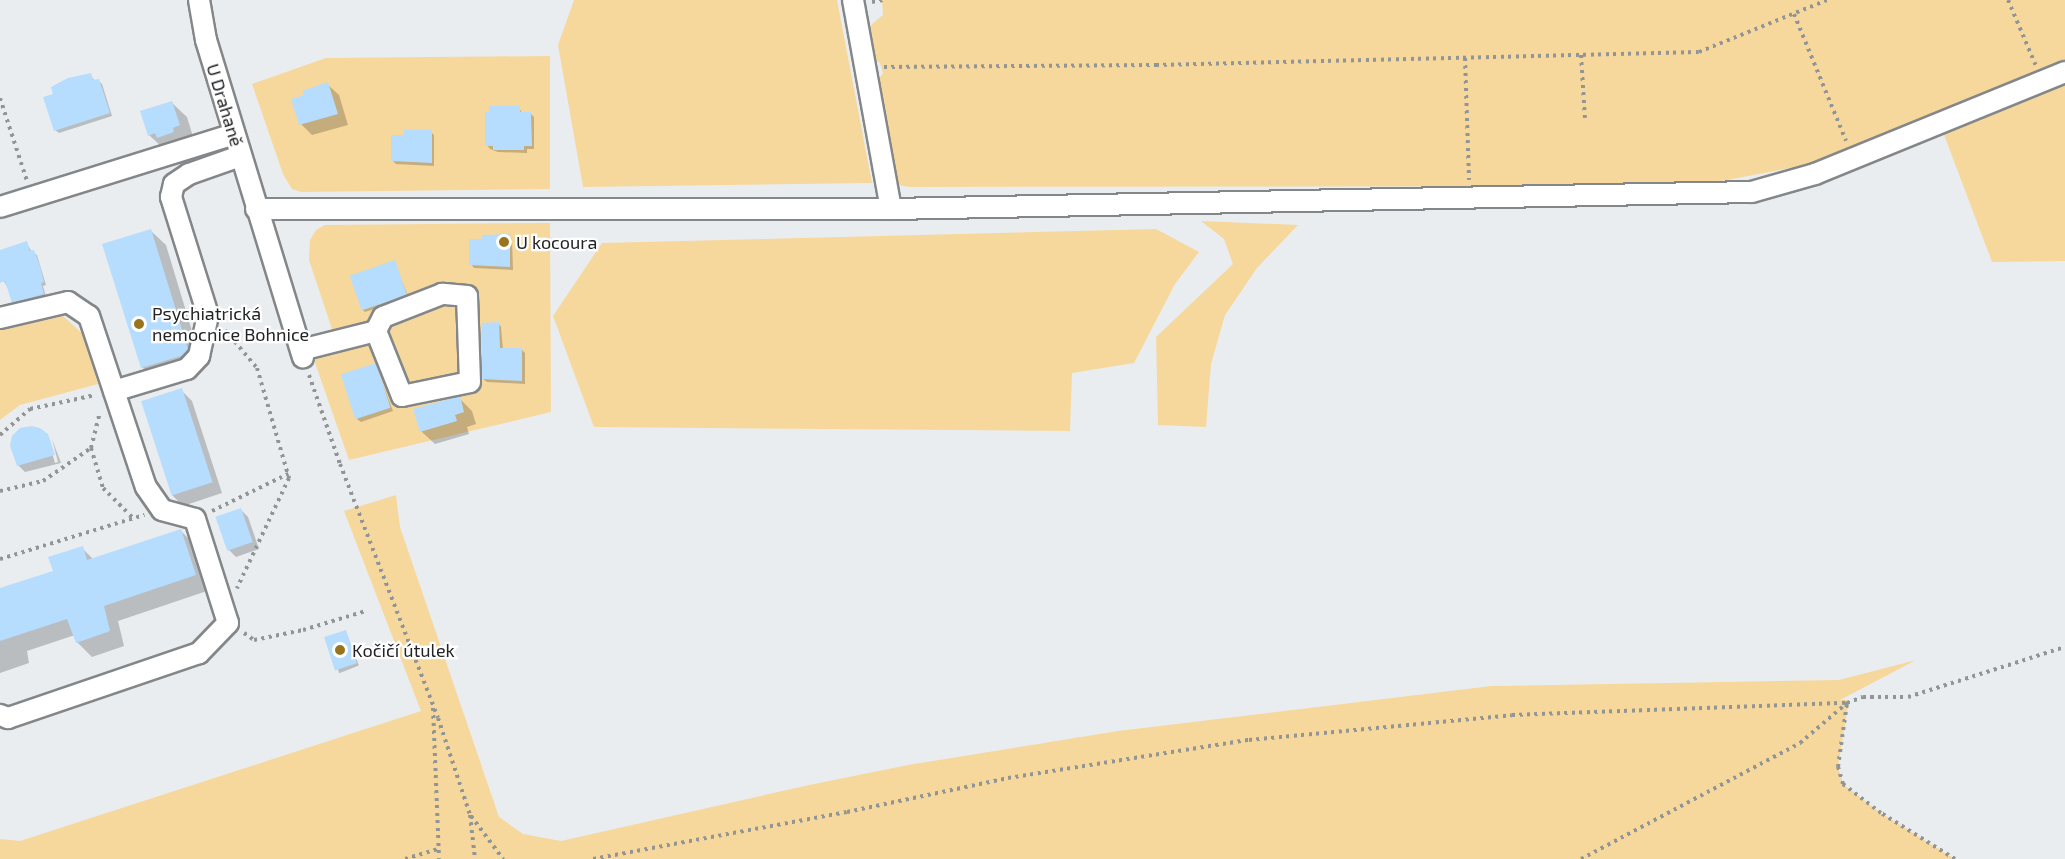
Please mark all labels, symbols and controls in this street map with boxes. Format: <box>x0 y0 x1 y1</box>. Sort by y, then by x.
street label: U Drahaně <box>202 61 248 149</box>
place label: U kocoura <box>516 231 597 253</box>
marker: U kocoura <box>497 235 511 249</box>
place label: Psychiatrická nemocnice Bohnice <box>152 303 309 346</box>
marker: Psychiatrická nemocnice Bohnice <box>130 315 148 333</box>
place label: Kočičí útulek <box>352 639 455 661</box>
marker: Kočičí útulek <box>333 643 347 657</box>

